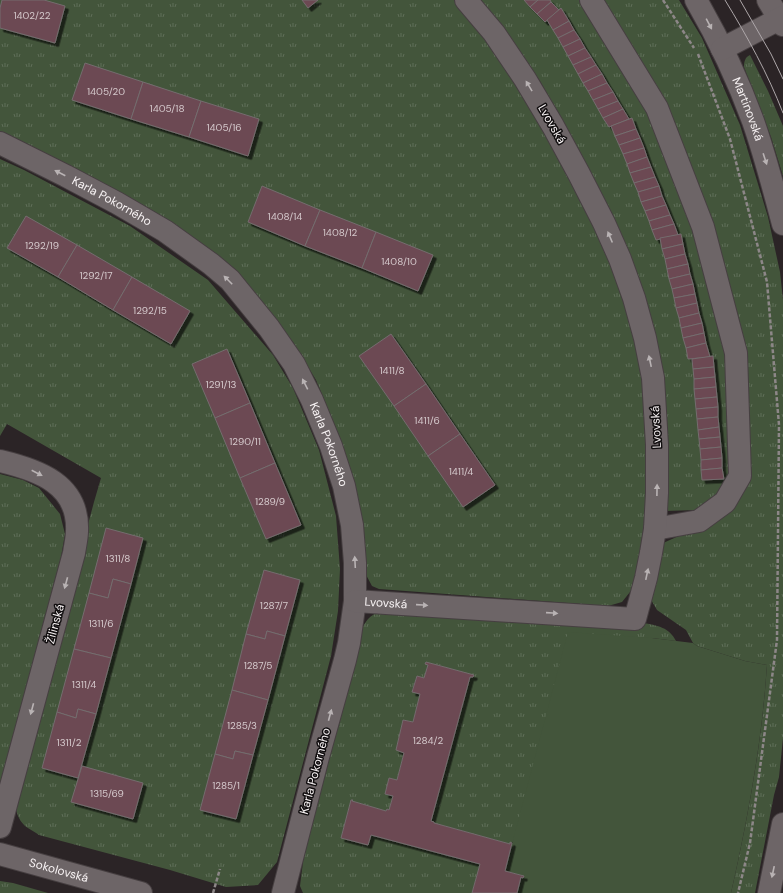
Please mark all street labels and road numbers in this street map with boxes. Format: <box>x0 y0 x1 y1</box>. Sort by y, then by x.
street label: Martinovská <box>728 75 767 143</box>
street label: Lvovská <box>534 101 570 147</box>
street label: Karla Pokorného <box>69 173 155 230</box>
street label: Karla Pokorného <box>306 400 352 489</box>
street label: Lvovská <box>647 405 665 449</box>
street label: Lvovská <box>364 594 408 612</box>
street label: Žilinská <box>42 602 68 646</box>
street label: Karla Pokorného <box>296 726 334 816</box>
street label: Sokolovská <box>27 854 90 886</box>

